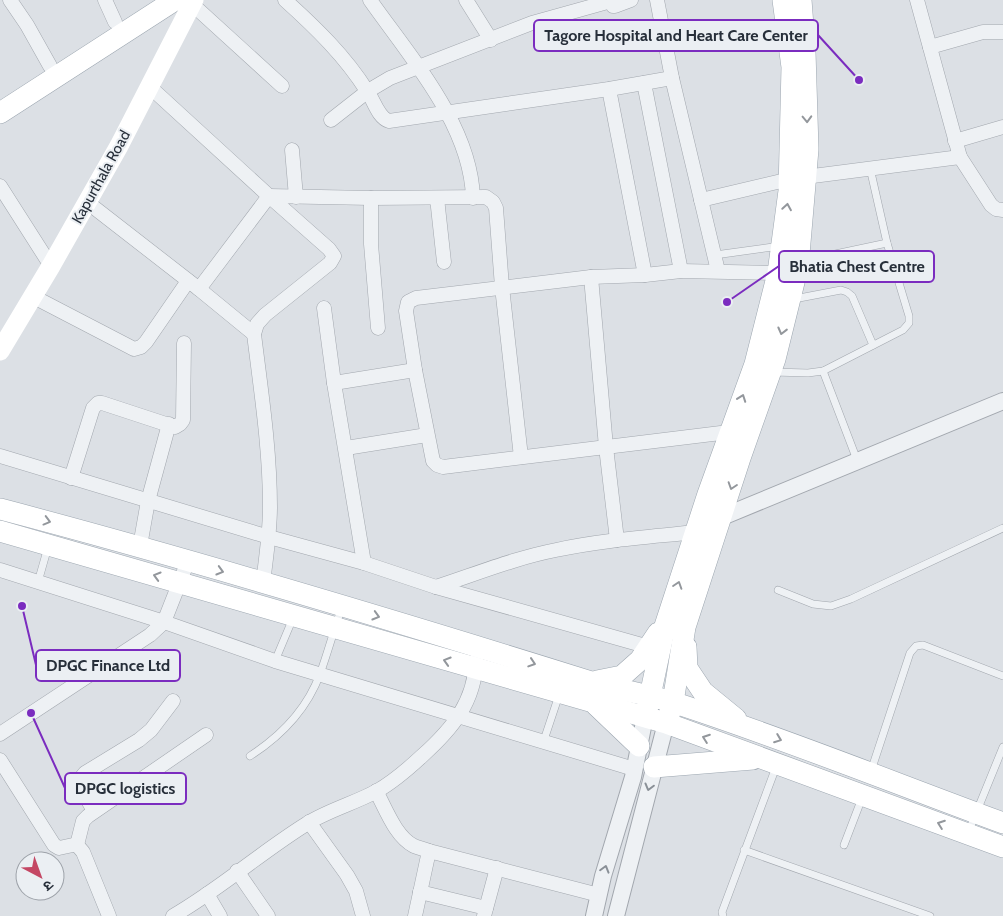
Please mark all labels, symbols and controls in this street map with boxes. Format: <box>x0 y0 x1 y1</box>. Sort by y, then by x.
callout: Tagore Hospital and Heart Care Center <box>534 20 818 51</box>
text: Tagore Hospital and Heart Care Center <box>544 26 808 45</box>
one-way arrow <box>801 115 812 123</box>
street label: Kapurthala Road <box>68 127 134 227</box>
one-way arrow <box>781 202 791 211</box>
callout: Bhatia Chest Centre <box>779 251 934 282</box>
text: Bhatia Chest Centre <box>789 257 925 276</box>
one-way arrow <box>777 327 788 336</box>
one-way arrow <box>736 394 746 403</box>
one-way arrow <box>727 481 737 489</box>
one-way arrow <box>43 516 51 526</box>
one-way arrow <box>216 565 224 575</box>
one-way arrow <box>153 571 161 581</box>
one-way arrow <box>673 582 683 590</box>
one-way arrow <box>372 611 380 621</box>
callout: DPGC Finance Ltd <box>36 650 180 681</box>
text: DPGC Finance Ltd <box>46 656 170 675</box>
one-way arrow <box>443 657 452 667</box>
one-way arrow <box>527 657 535 667</box>
one-way arrow <box>702 734 711 744</box>
one-way arrow <box>774 734 782 744</box>
callout: DPGC logistics <box>65 773 186 804</box>
text: DPGC logistics <box>75 779 176 798</box>
one-way arrow <box>644 783 655 792</box>
one-way arrow <box>937 820 946 830</box>
north arrow <box>15 851 65 901</box>
one-way arrow <box>600 865 610 873</box>
text: उ <box>39 876 58 896</box>

